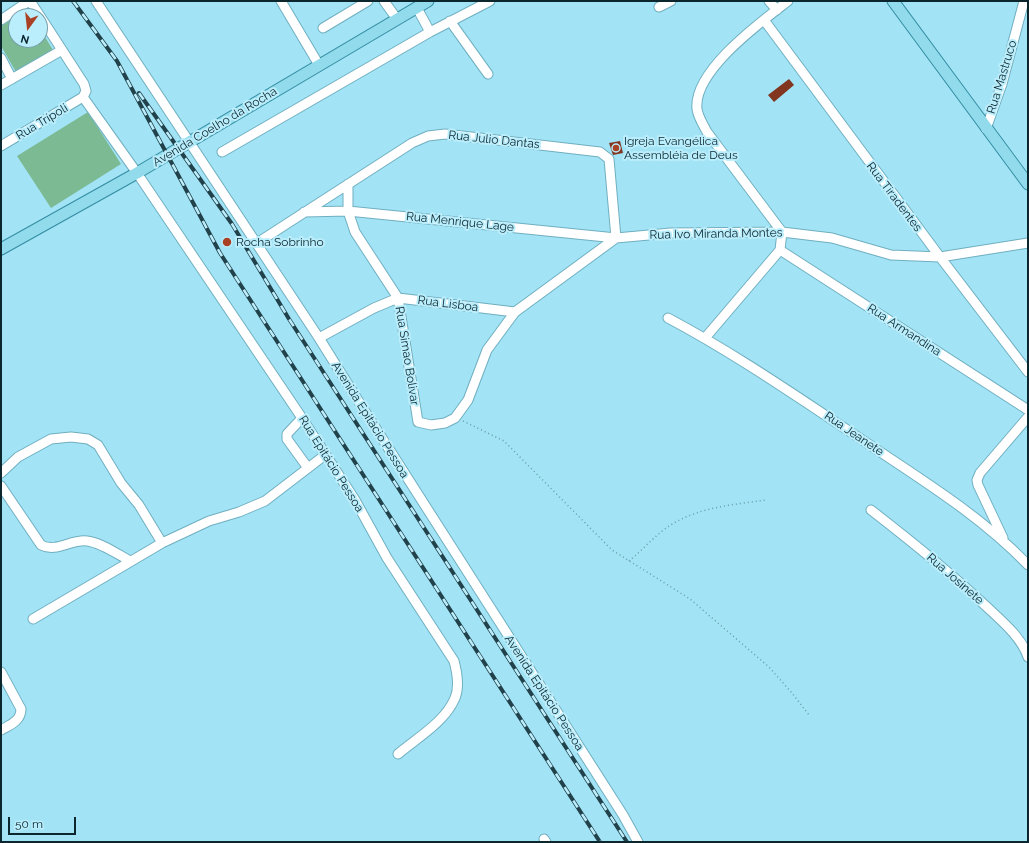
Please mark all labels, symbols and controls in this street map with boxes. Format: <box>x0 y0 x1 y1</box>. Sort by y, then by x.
north arrow <box>8 8 48 48</box>
text: N <box>19 32 31 46</box>
street label: Rua Mastruco <box>984 38 1020 116</box>
street label: Avenida Coelho da Rocha <box>150 84 280 170</box>
street label: Rua Trípoli <box>13 101 71 143</box>
street label: Rua Julio Dantas <box>448 128 540 152</box>
place label: Igreja Evangélica Assembléia de Deus <box>624 134 738 162</box>
marker: Igreja Evangélica Assembléia de Deus <box>611 143 621 153</box>
street label: Rua Tiradentes <box>863 159 925 235</box>
street label: Rua Menrique Lage <box>405 209 515 235</box>
street label: Rua Ivo Miranda Montes <box>649 226 783 242</box>
place label: Rocha Sobrinho <box>236 235 324 249</box>
marker: Rocha Sobrinho <box>221 236 233 248</box>
street label: Rua Lisboa <box>417 293 479 315</box>
street label: Rua Armandina <box>864 301 944 359</box>
street label: Rua Simao Bolivar <box>392 305 422 407</box>
street label: Avenida Epitácio Pessoa <box>328 359 412 481</box>
street label: Rua Jeanete <box>822 409 886 459</box>
street label: Rua Epitácio Pessoa <box>295 413 367 515</box>
street label: Rua Josinete <box>924 550 986 608</box>
street label: Avenida Epitácio Pessoa <box>501 633 587 753</box>
scale bar <box>10 809 78 835</box>
text: 50 m <box>15 817 43 831</box>

